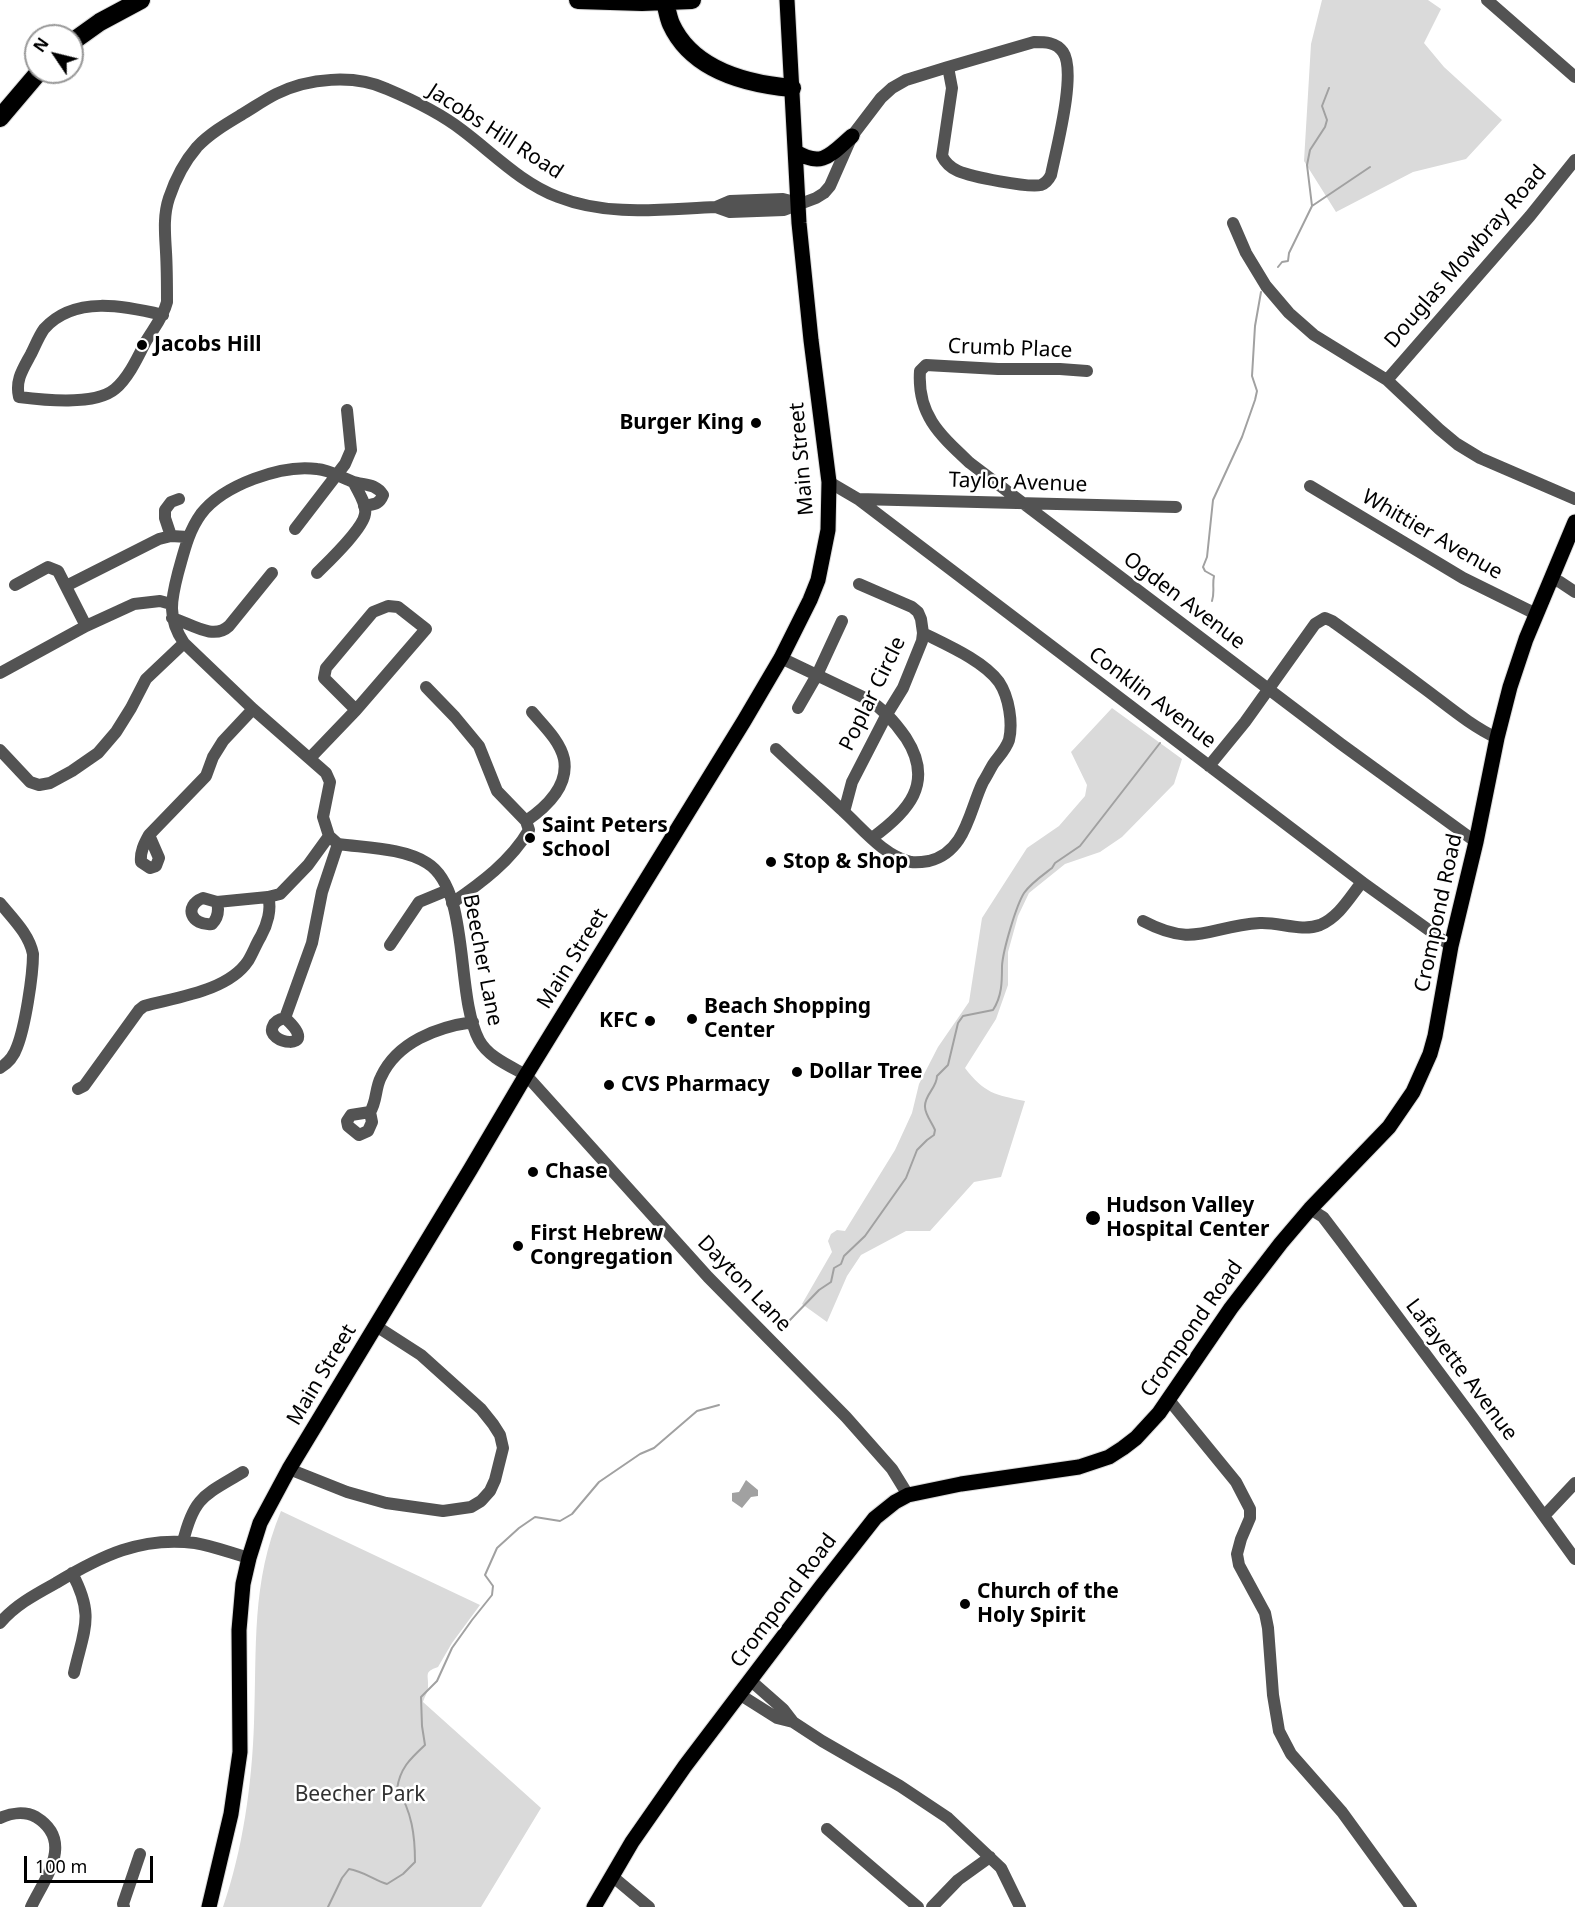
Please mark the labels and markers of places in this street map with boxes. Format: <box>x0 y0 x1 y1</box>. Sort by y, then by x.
place label: Jacobs Hill <box>154 332 262 358</box>
marker: Jacobs Hill <box>135 338 149 352</box>
place label: Burger King <box>619 410 744 436</box>
marker: Burger King <box>749 416 763 430</box>
place label: Saint Peters School <box>542 813 668 863</box>
marker: Saint Peters School <box>523 831 537 845</box>
place label: Stop & Shop <box>783 849 908 875</box>
marker: Stop & Shop <box>764 855 778 869</box>
place label: Beach Shopping Center <box>704 994 871 1044</box>
place label: KFC <box>599 1008 638 1034</box>
marker: Beach Shopping Center <box>685 1012 699 1026</box>
marker: KFC <box>643 1014 657 1028</box>
place label: Dollar Tree <box>809 1059 923 1085</box>
marker: Dollar Tree <box>790 1065 804 1079</box>
place label: CVS Pharmacy <box>621 1072 770 1098</box>
marker: CVS Pharmacy <box>602 1078 616 1092</box>
place label: Chase <box>545 1159 608 1185</box>
marker: Chase <box>526 1165 540 1179</box>
place label: Hudson Valley Hospital Center <box>1106 1193 1269 1243</box>
marker: Hudson Valley Hospital Center <box>1084 1209 1102 1227</box>
place label: First Hebrew Congregation <box>530 1221 673 1271</box>
marker: First Hebrew Congregation <box>511 1239 525 1253</box>
place label: Church of the Holy Spirit <box>977 1579 1119 1629</box>
marker: Church of the Holy Spirit <box>958 1597 972 1611</box>

